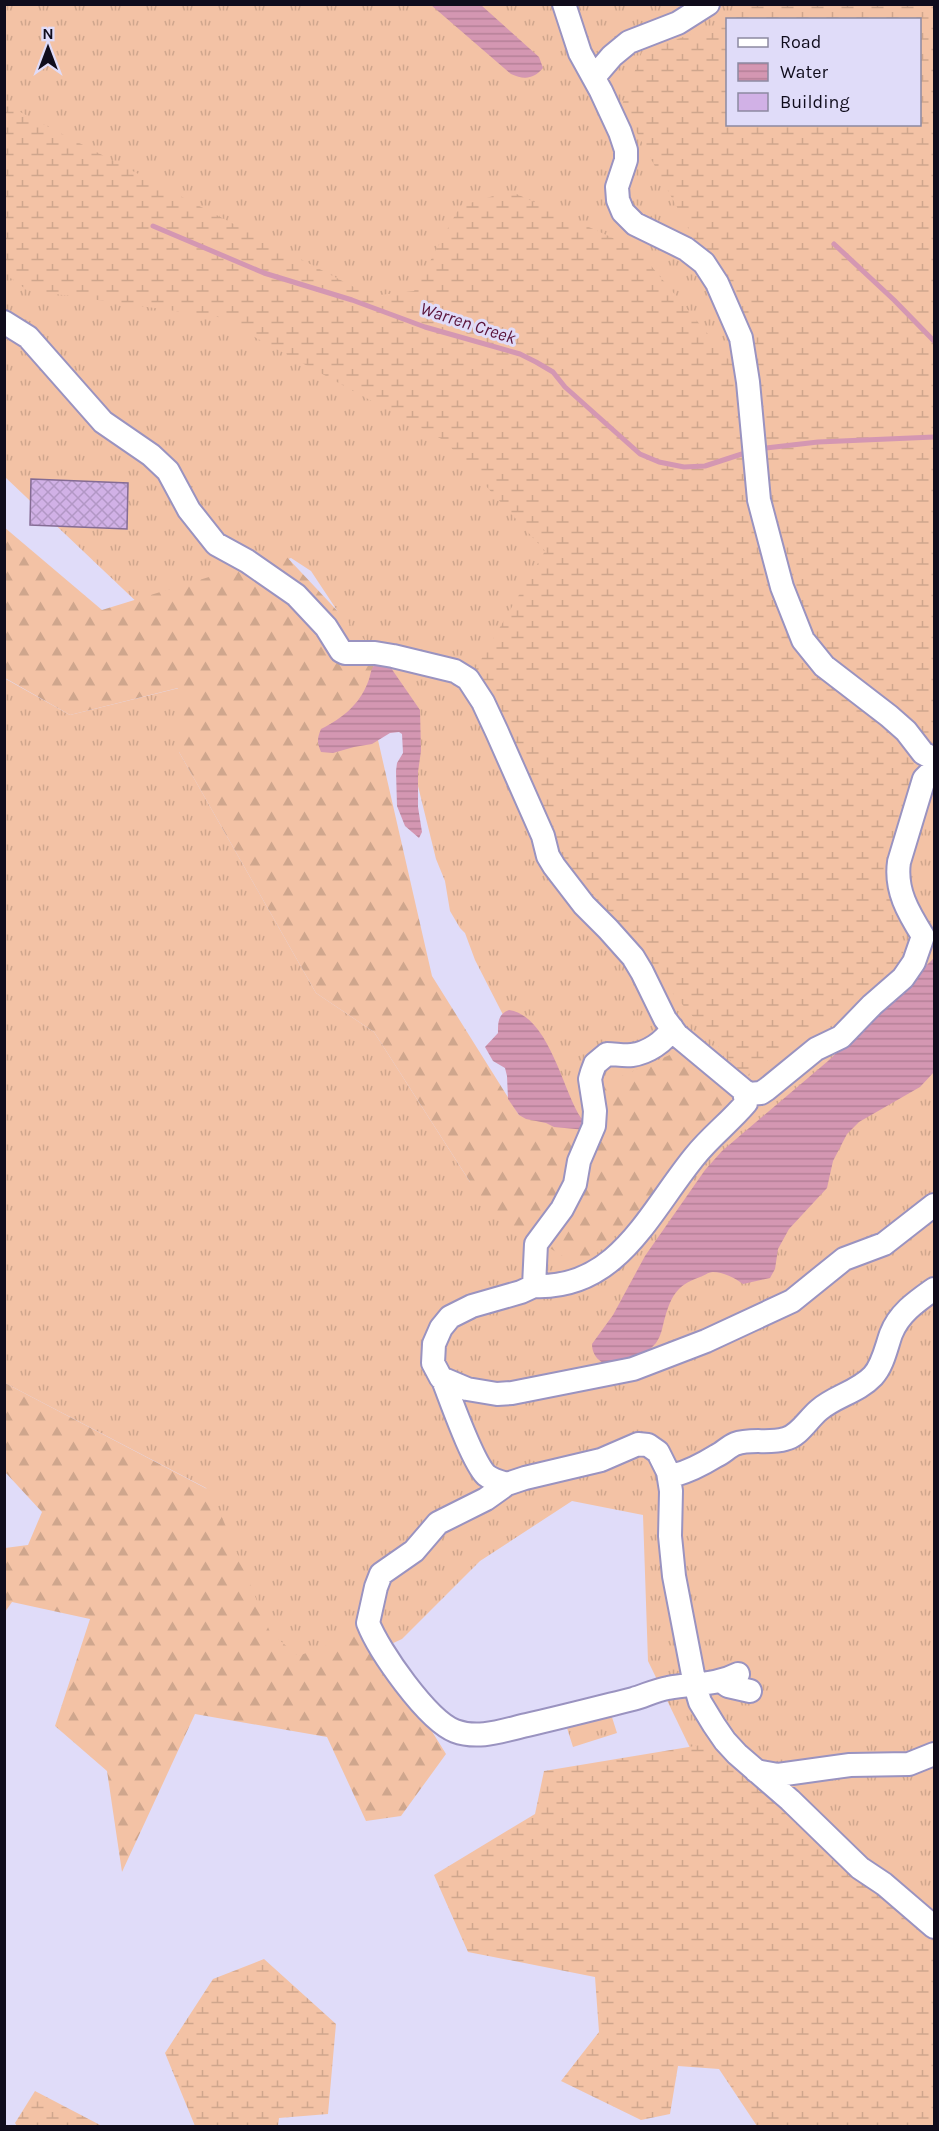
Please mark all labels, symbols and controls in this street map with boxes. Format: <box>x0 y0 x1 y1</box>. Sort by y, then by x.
north arrow <box>18 18 78 78</box>
legend <box>726 18 921 126</box>
text: N <box>42 24 54 43</box>
text: Road <box>780 31 821 53</box>
text: Water <box>780 61 828 83</box>
text: Building <box>780 91 850 113</box>
water label: Warren Creek <box>417 297 519 349</box>

